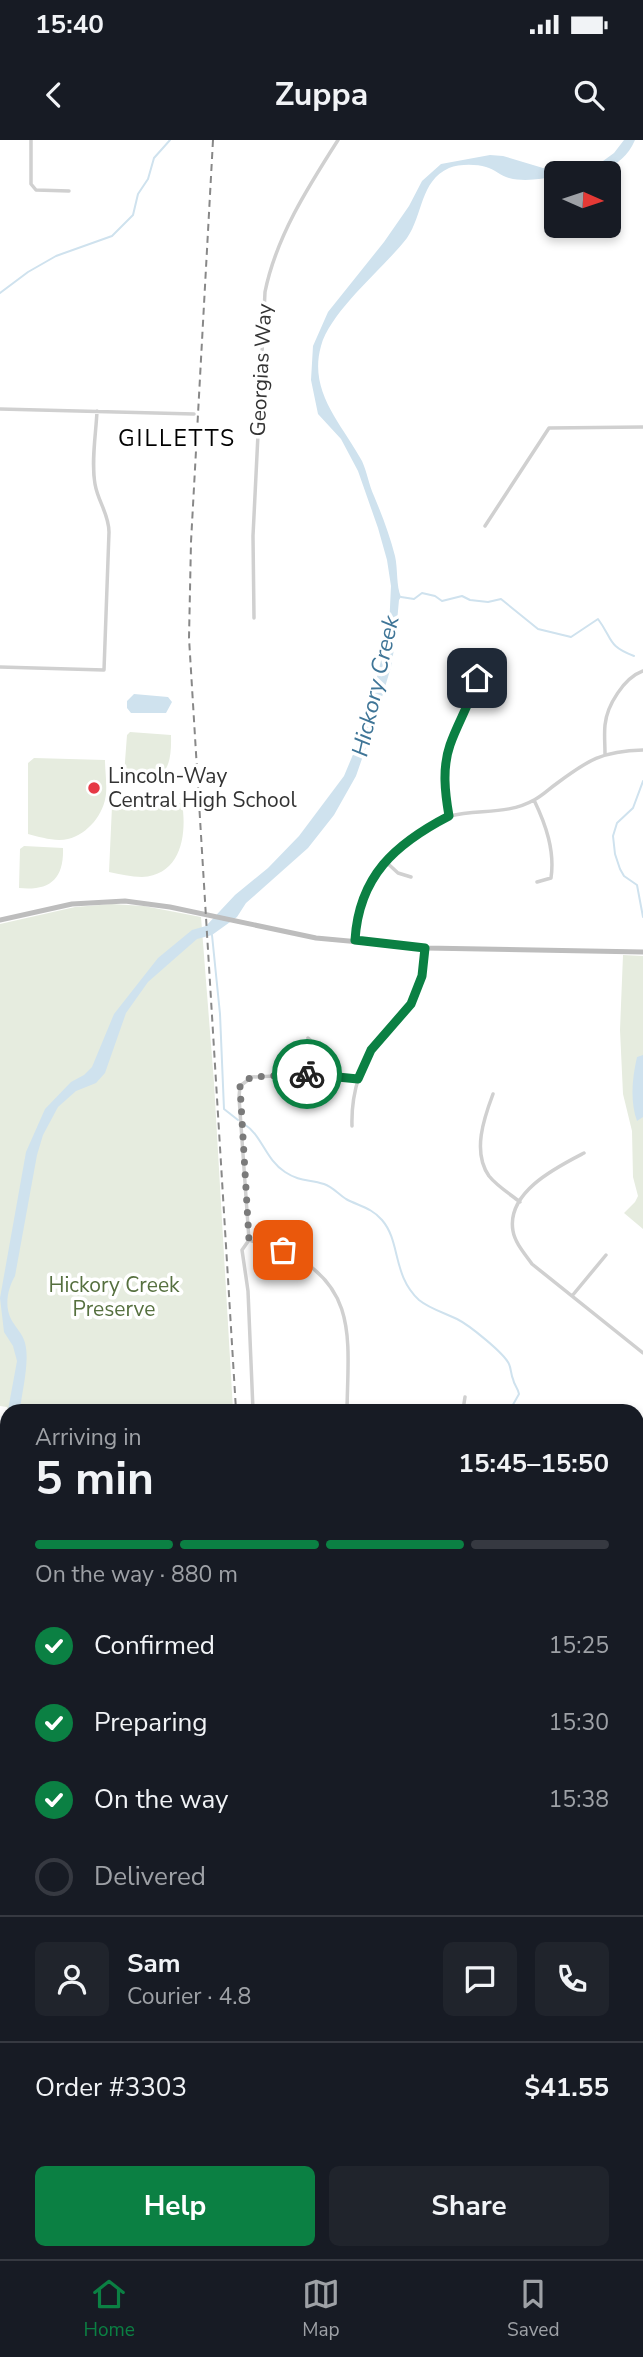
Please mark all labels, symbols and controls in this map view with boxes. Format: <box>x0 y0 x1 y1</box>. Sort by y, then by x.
text: 15:40 <box>35 7 104 42</box>
text: Zuppa <box>275 73 368 116</box>
icon: back <box>35 76 73 114</box>
icon: search <box>570 76 608 114</box>
north arrow <box>544 161 621 238</box>
map controls <box>544 161 621 238</box>
street label: Georgias Way <box>244 303 278 437</box>
district label: GILLETTS <box>118 423 236 454</box>
water label: Hickory Creek <box>344 612 407 760</box>
pin <box>447 648 507 708</box>
icon: home <box>458 659 496 697</box>
place label: Lincoln-Way Central High School <box>108 762 297 814</box>
marker: Lincoln-Way Central High School <box>86 780 102 796</box>
courier <box>272 1039 342 1109</box>
icon: bike <box>288 1055 326 1093</box>
pin <box>253 1220 313 1280</box>
icon: bag <box>264 1231 302 1269</box>
park label: Hickory Creek Preserve <box>48 1271 180 1323</box>
text: Arriving in <box>35 1422 142 1453</box>
text: 15:45–15:50 <box>458 1446 609 1481</box>
text: 5 min <box>35 1447 154 1510</box>
text: On the way · 880 m <box>35 1559 238 1590</box>
icon: check <box>35 1627 73 1665</box>
text: Confirmed <box>94 1628 215 1663</box>
text: 15:25 <box>549 1630 609 1661</box>
icon: check <box>35 1704 73 1742</box>
text: Preparing <box>94 1705 207 1740</box>
text: 15:30 <box>549 1707 609 1738</box>
icon: check <box>35 1781 73 1819</box>
text: On the way <box>94 1782 228 1817</box>
text: 15:38 <box>549 1784 609 1815</box>
text: Delivered <box>94 1859 206 1894</box>
button: person <box>35 1942 109 2016</box>
button: chat <box>443 1942 517 2016</box>
button: phone <box>535 1942 609 2016</box>
text: Sam <box>127 1946 180 1981</box>
text: Courier · 4.8 <box>127 1981 251 2012</box>
text: Order #3303 <box>35 2070 187 2105</box>
text: $41.55 <box>525 2070 609 2105</box>
button: Help <box>35 2166 315 2246</box>
button: Share <box>329 2166 609 2246</box>
tab: Home <box>84 2275 135 2343</box>
tab: Map <box>302 2275 340 2343</box>
tab: Saved <box>507 2275 559 2343</box>

